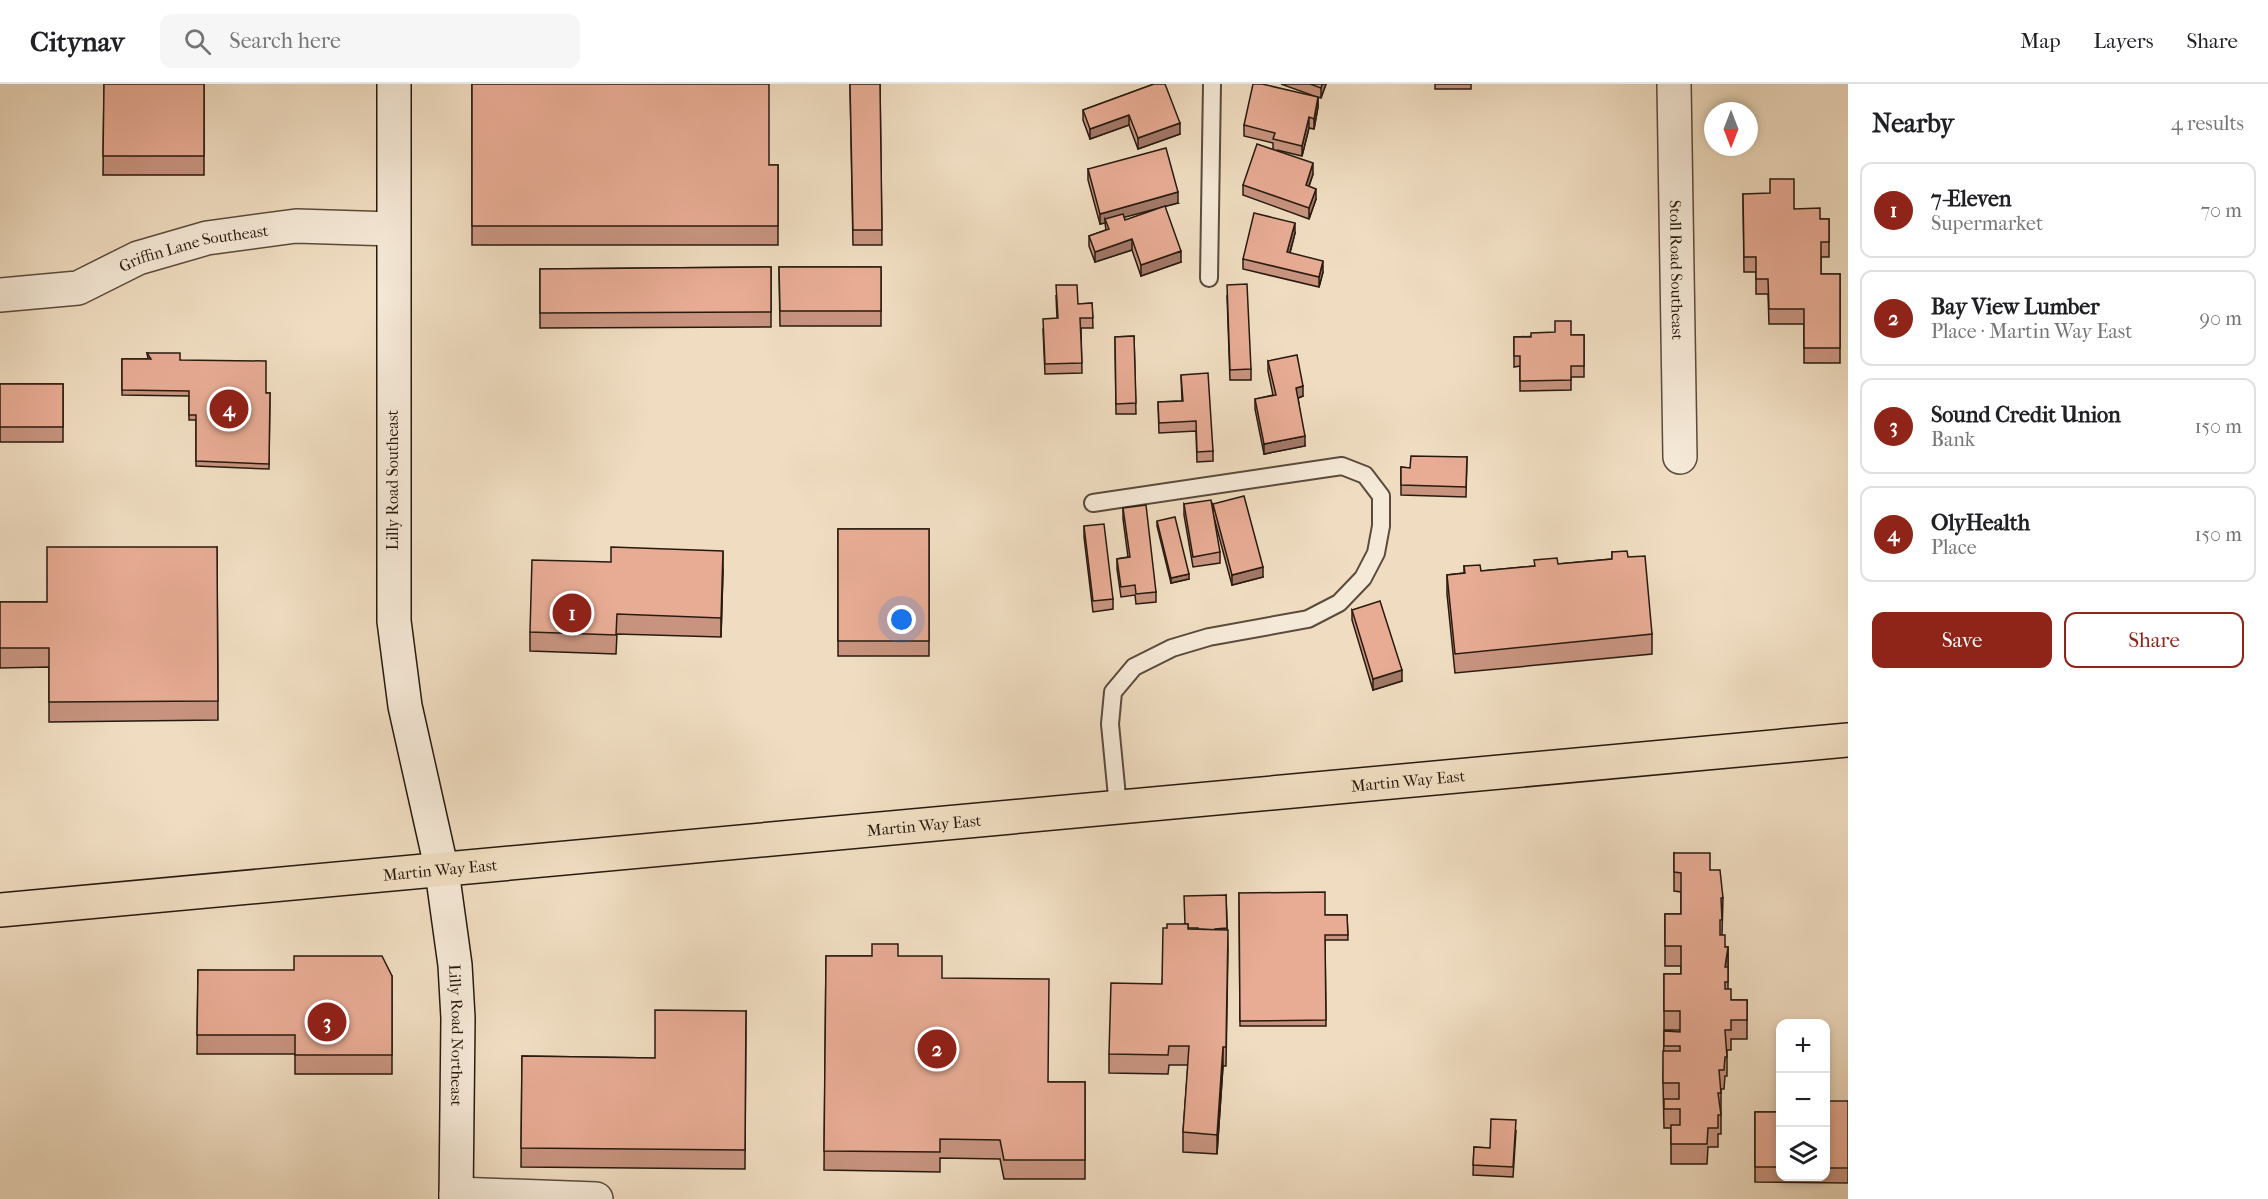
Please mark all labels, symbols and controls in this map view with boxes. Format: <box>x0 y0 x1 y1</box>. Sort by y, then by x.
search box <box>160 14 580 68</box>
text: Citynav <box>30 25 124 58</box>
icon: search <box>181 25 214 58</box>
text: Search here <box>229 28 341 54</box>
text: Map <box>2020 29 2061 53</box>
text: Layers <box>2094 29 2153 53</box>
text: Share <box>2186 29 2238 53</box>
north arrow <box>1704 102 1758 156</box>
text: Nearby <box>1872 108 1954 139</box>
text: 4 results <box>2171 112 2244 135</box>
text: 7-Eleven <box>1931 186 2012 212</box>
text: 1 <box>1890 199 1897 222</box>
text: 70 m <box>2200 199 2242 222</box>
street label: Stoll Road Southeast <box>1666 200 1688 340</box>
text: Supermarket <box>1931 212 2043 235</box>
street label: Griffin Lane Southeast <box>115 220 270 276</box>
text: Bay View Lumber <box>1931 294 2100 320</box>
text: 2 <box>1888 307 1899 330</box>
text: 90 m <box>2200 307 2242 330</box>
text: Place · Martin Way East <box>1931 320 2132 343</box>
pin: 4 <box>210 386 248 432</box>
text: Sound Credit Union <box>1931 402 2121 428</box>
street label: Lilly Road Southeast <box>383 409 402 550</box>
text: 3 <box>1889 415 1898 438</box>
text: 150 m <box>2194 415 2242 438</box>
text: Bank <box>1931 428 1975 451</box>
text: OlyHealth <box>1931 510 2030 536</box>
text: 4 <box>1888 523 1899 546</box>
text: 150 m <box>2194 523 2242 546</box>
text: Place <box>1931 536 1977 559</box>
pin: 1 <box>552 590 592 636</box>
your location <box>887 605 916 634</box>
button: Save <box>1872 612 2052 668</box>
button: Share <box>2064 612 2244 668</box>
street label: Martin Way East <box>1350 766 1466 795</box>
street label: Martin Way East <box>866 810 982 840</box>
street label: Martin Way East <box>382 855 498 884</box>
street label: Lilly Road Northeast <box>445 964 468 1107</box>
pin: 3 <box>308 1000 346 1044</box>
map controls <box>1776 1019 1830 1181</box>
button: + <box>1776 1019 1830 1073</box>
pin: 2 <box>918 1026 956 1072</box>
button: − <box>1776 1073 1830 1127</box>
button: layers <box>1776 1127 1830 1181</box>

